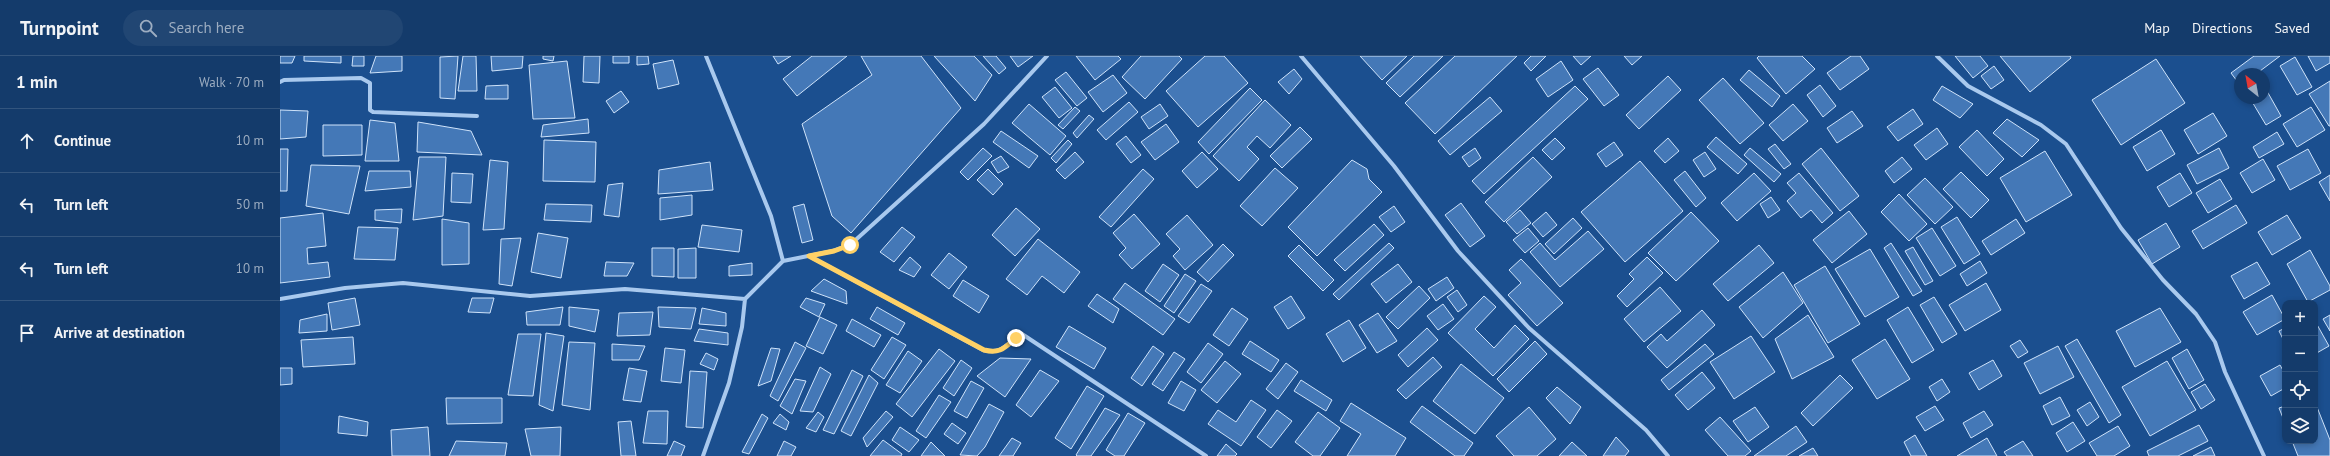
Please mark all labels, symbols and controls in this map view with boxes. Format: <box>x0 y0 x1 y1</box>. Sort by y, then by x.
search box <box>123 10 403 46</box>
text: Turnpoint <box>20 16 99 40</box>
icon: search <box>137 17 159 39</box>
text: Search here <box>169 18 244 37</box>
text: Map <box>2144 19 2170 37</box>
text: Directions <box>2192 19 2252 37</box>
text: Saved <box>2274 19 2310 37</box>
north arrow <box>2234 68 2270 104</box>
text: 1 min <box>16 71 57 93</box>
text: Walk · 70 m <box>199 74 264 91</box>
icon: ahead <box>16 130 38 152</box>
text: Continue <box>54 131 111 150</box>
text: 10 m <box>236 132 264 149</box>
icon: left <box>16 194 38 216</box>
text: Turn left <box>54 195 108 214</box>
text: 50 m <box>236 196 264 213</box>
route start <box>841 236 859 254</box>
icon: left <box>16 258 38 280</box>
text: Turn left <box>54 259 108 278</box>
text: 10 m <box>236 260 264 277</box>
map controls <box>2282 300 2318 444</box>
button: + <box>2282 300 2318 336</box>
icon: arrive <box>16 322 38 344</box>
text: Arrive at destination <box>54 323 185 342</box>
route end <box>1007 329 1025 347</box>
button: − <box>2282 336 2318 372</box>
button: locate <box>2282 372 2318 408</box>
button: layers <box>2282 408 2318 444</box>

